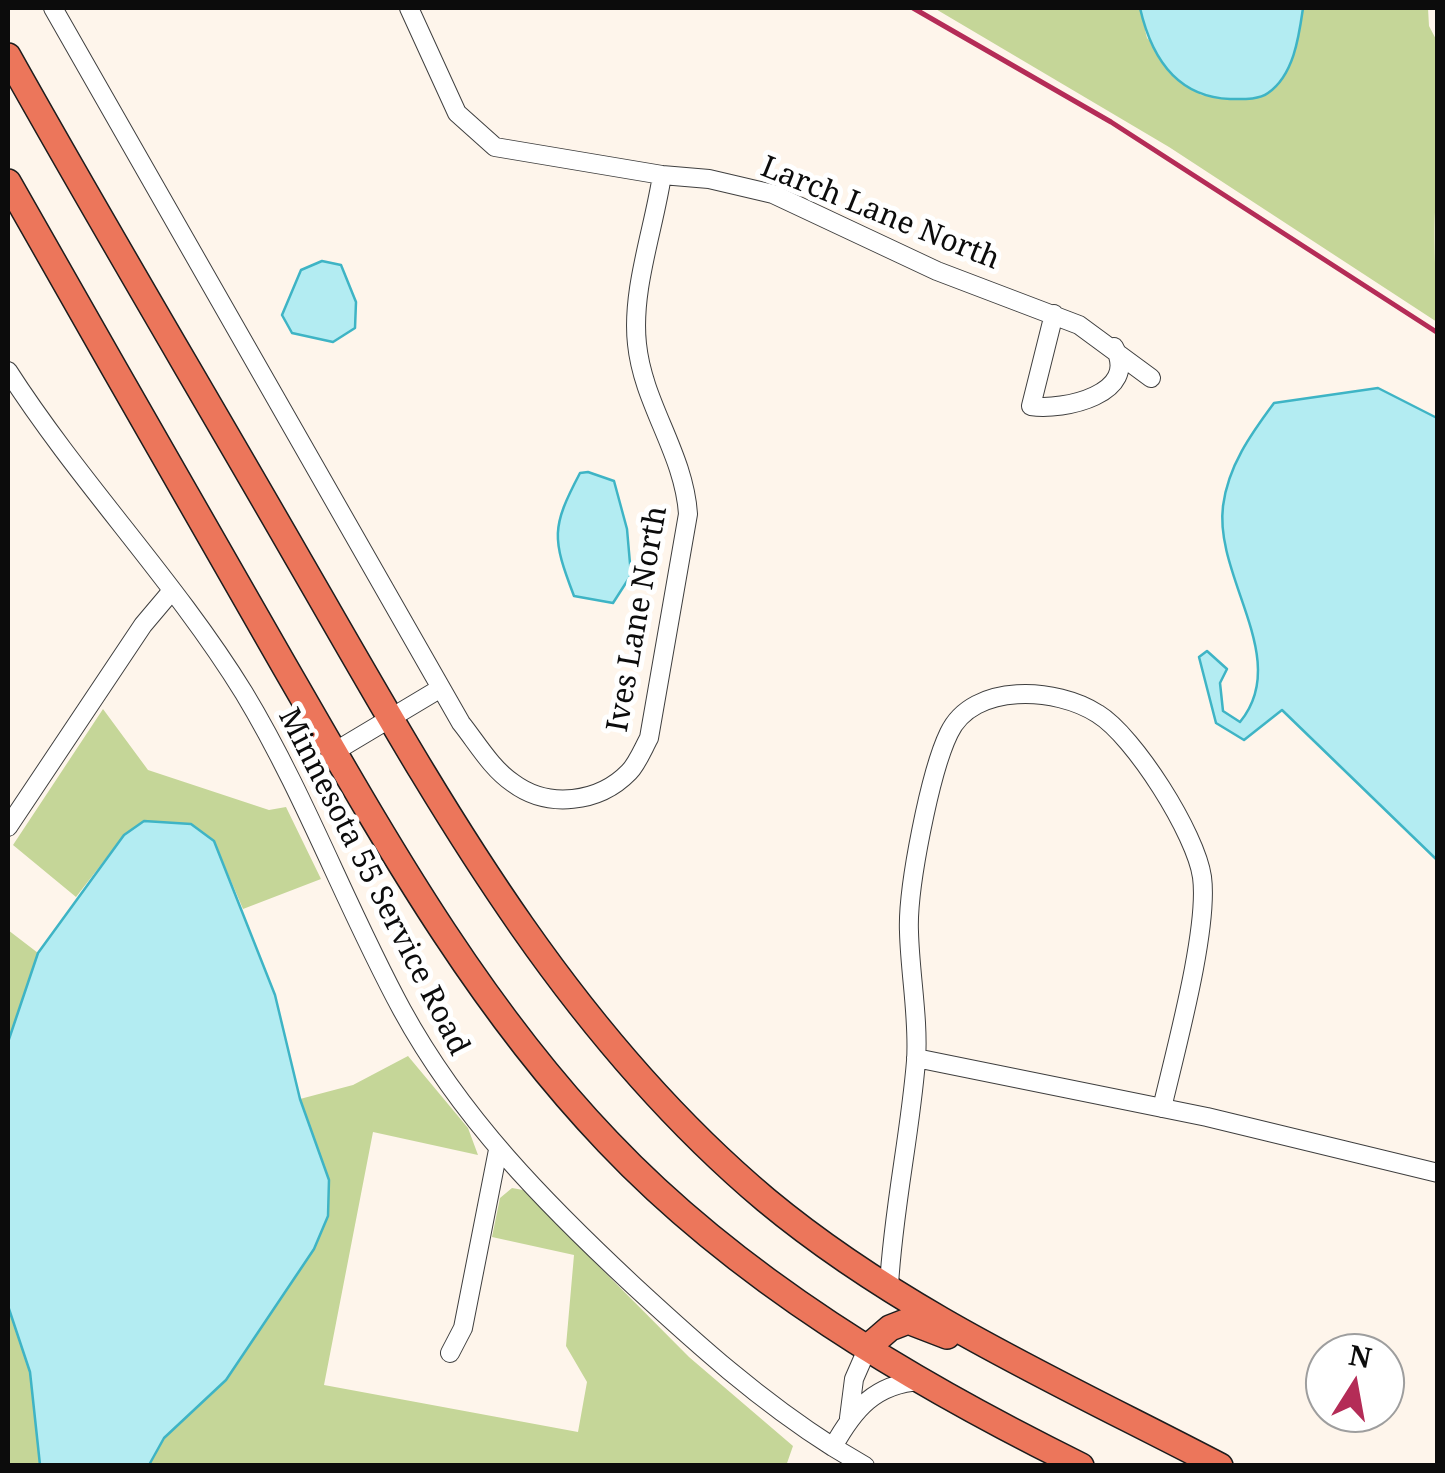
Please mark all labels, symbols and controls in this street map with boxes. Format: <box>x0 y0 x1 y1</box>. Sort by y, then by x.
street label: Larch Lane North <box>755 150 1005 278</box>
street label: Ives Lane North <box>600 503 676 735</box>
street label: Minnesota 55 Service Road <box>270 703 476 1061</box>
north arrow <box>1305 1333 1405 1433</box>
text: N <box>1346 1335 1375 1376</box>

